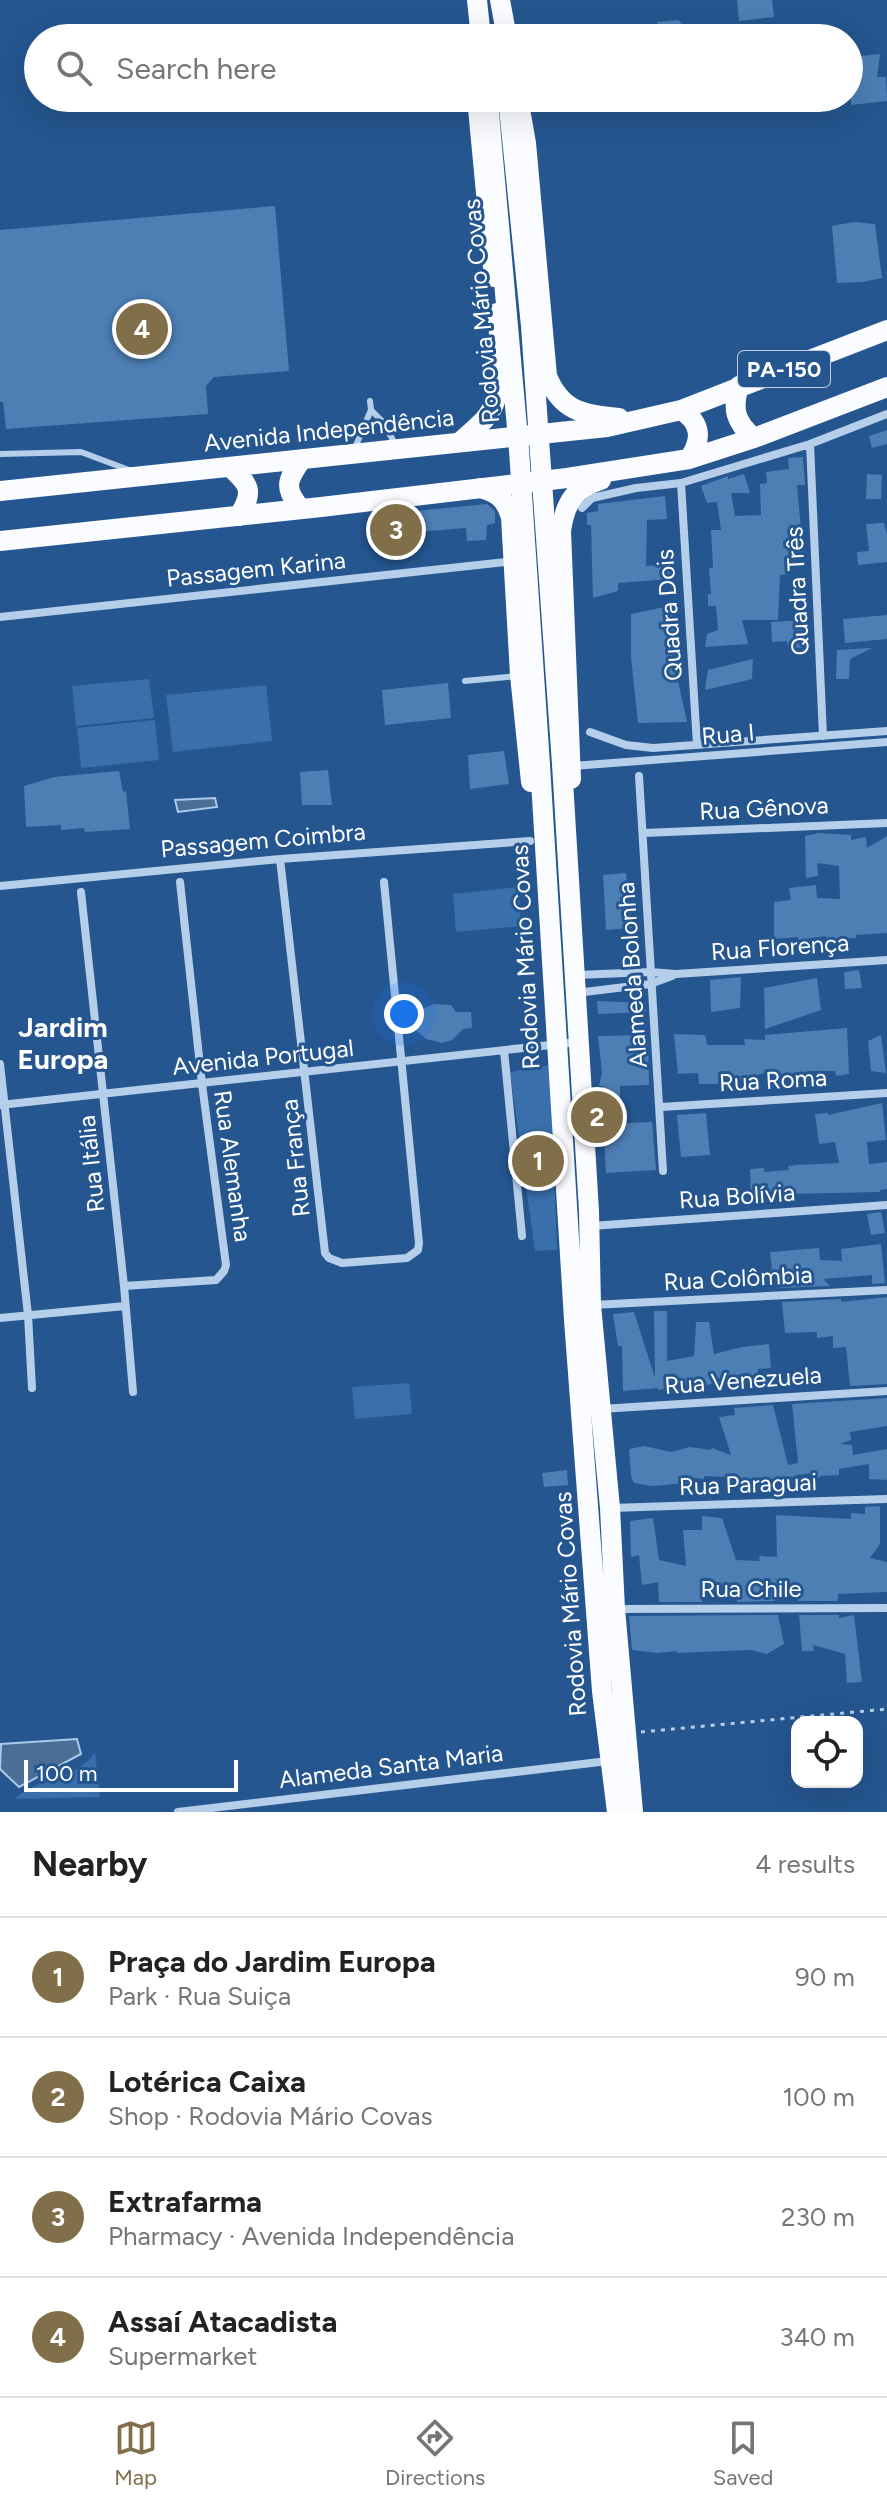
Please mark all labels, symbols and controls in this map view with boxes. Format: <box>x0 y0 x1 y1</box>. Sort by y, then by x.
search box <box>24 24 863 112</box>
icon: search <box>52 46 96 90</box>
text: Search here <box>116 50 276 87</box>
street label: Rodovia Mário Covas <box>457 197 505 425</box>
pin: 4 <box>116 299 168 359</box>
road number: PA-150 <box>738 351 830 387</box>
street label: Avenida Independência <box>202 402 456 458</box>
pin: 3 <box>370 500 422 560</box>
street label: Quadra Três <box>779 526 815 656</box>
street label: Passagem Karina <box>165 545 347 593</box>
street label: Quadra Dois <box>650 548 688 682</box>
street label: Rua I <box>700 717 756 751</box>
street label: Rua Gênova <box>699 790 829 826</box>
street label: Passagem Coimbra <box>159 817 367 863</box>
street label: Rodovia Mário Covas <box>505 844 545 1070</box>
street label: Alameda Bolonha <box>611 881 653 1069</box>
street label: Rua Florença <box>710 928 850 966</box>
your location <box>384 994 424 1034</box>
district label: Jardim Europa <box>17 1010 109 1076</box>
street label: Avenida Portugal <box>171 1033 355 1081</box>
street label: Rua Roma <box>718 1063 828 1097</box>
pin: 2 <box>571 1087 623 1147</box>
street label: Rua Alemanha <box>208 1088 258 1244</box>
street label: Rua França <box>274 1098 316 1218</box>
street label: Rua Itália <box>71 1114 111 1214</box>
pin: 1 <box>512 1131 564 1191</box>
street label: Rua Bolívia <box>678 1177 796 1215</box>
street label: Rua Colômbia <box>663 1260 813 1296</box>
street label: Rua Venezuela <box>663 1360 823 1400</box>
street label: Rua Paraguai <box>678 1467 818 1501</box>
street label: Rodovia Mário Covas <box>548 1491 592 1717</box>
street label: Rua Chile <box>700 1574 802 1603</box>
map controls <box>791 1716 863 1788</box>
button: locate <box>791 1716 863 1788</box>
street label: Alameda Santa Maria <box>277 1738 505 1794</box>
scale bar <box>24 1756 238 1792</box>
text: 100 m <box>36 1760 97 1787</box>
text: Nearby <box>32 1844 147 1885</box>
text: 4 results <box>755 1848 855 1880</box>
text: Praça do Jardim Europa <box>108 1943 436 1980</box>
text: 1 <box>53 1961 63 1993</box>
text: 90 m <box>795 1961 855 1993</box>
text: Park · Rua Suiça <box>108 1980 291 2012</box>
text: Lotérica Caixa <box>108 2063 306 2100</box>
text: 2 <box>50 2081 66 2113</box>
text: 100 m <box>782 2081 855 2113</box>
text: Shop · Rodovia Mário Covas <box>108 2100 433 2132</box>
text: Extrafarma <box>108 2183 262 2220</box>
text: 3 <box>51 2201 65 2233</box>
text: 230 m <box>781 2201 855 2233</box>
text: Pharmacy · Avenida Independência <box>108 2220 514 2252</box>
text: Assaí Atacadista <box>108 2303 337 2340</box>
text: 4 <box>50 2321 66 2353</box>
text: 340 m <box>779 2321 855 2353</box>
text: Supermarket <box>108 2340 257 2372</box>
tab: Map <box>114 2416 158 2491</box>
tab: Directions <box>385 2416 485 2491</box>
tab: Saved <box>713 2416 773 2491</box>

